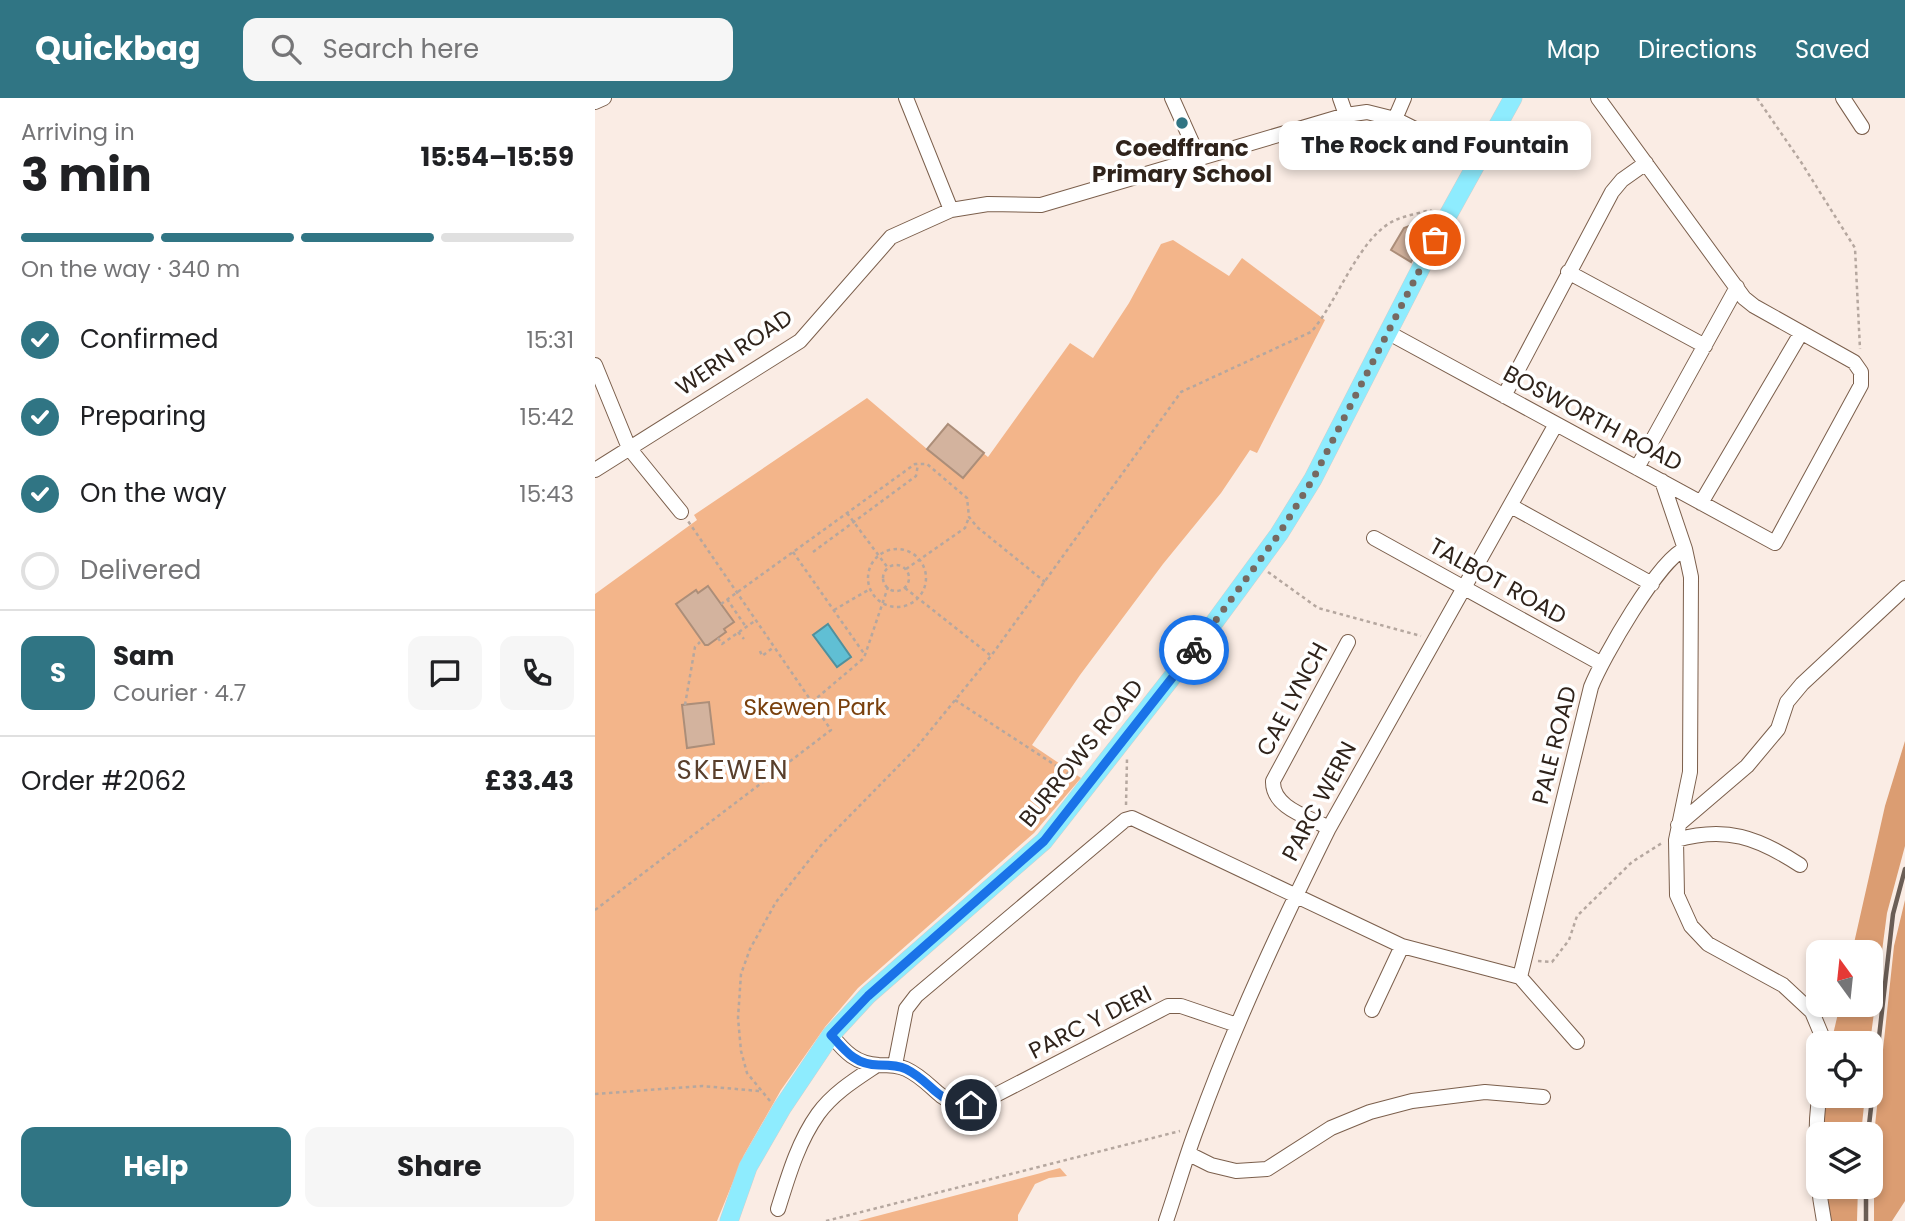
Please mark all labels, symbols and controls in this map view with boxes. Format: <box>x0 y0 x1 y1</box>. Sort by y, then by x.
search box <box>243 18 733 81</box>
text: Quickbag <box>35 25 201 72</box>
icon: search <box>267 30 305 68</box>
text: Search here <box>323 31 479 67</box>
text: Map <box>1547 33 1600 66</box>
text: Directions <box>1638 33 1757 66</box>
text: Saved <box>1795 33 1870 66</box>
marker: Coedffranc Primary School <box>1174 115 1190 131</box>
text: Arriving in <box>21 116 135 148</box>
callout: The Rock and Fountain <box>1279 121 1591 170</box>
text: The Rock and Fountain <box>1301 129 1569 161</box>
place label: Coedffranc Primary School <box>1092 132 1272 190</box>
text: 15:54–15:59 <box>420 139 574 175</box>
text: 3 min <box>21 143 152 207</box>
pin <box>1405 210 1465 270</box>
icon: bag <box>1416 221 1454 259</box>
text: On the way · 340 m <box>21 253 240 285</box>
street label: WERN ROAD <box>669 301 799 403</box>
icon: check <box>21 321 59 359</box>
text: Confirmed <box>80 321 218 357</box>
text: 15:31 <box>526 324 574 356</box>
street label: BOSWORTH ROAD <box>1498 357 1688 479</box>
icon: check <box>21 398 59 436</box>
text: Preparing <box>80 398 206 434</box>
text: 15:42 <box>520 401 574 433</box>
icon: check <box>21 475 59 513</box>
text: On the way <box>80 475 227 511</box>
text: 15:43 <box>519 478 574 510</box>
street label: TALBOT ROAD <box>1424 530 1572 632</box>
text: Delivered <box>80 552 201 588</box>
courier <box>1159 615 1229 685</box>
icon: bike <box>1175 631 1213 669</box>
button: chat <box>408 636 482 710</box>
button: phone <box>500 636 574 710</box>
street label: CAE LYNCH <box>1249 637 1335 761</box>
text: Sam <box>113 638 174 674</box>
text: S <box>50 655 66 691</box>
street label: BURROWS ROAD <box>1011 672 1151 834</box>
text: Courier · 4.7 <box>113 677 246 709</box>
street label: PALE ROAD <box>1524 683 1584 807</box>
park label: Skewen Park <box>744 691 887 723</box>
street label: PARC WERN <box>1274 736 1364 866</box>
district label: SKEWEN <box>676 752 790 788</box>
text: Order #2062 <box>21 763 186 799</box>
text: £33.43 <box>485 763 574 799</box>
north arrow <box>1806 940 1883 1017</box>
map controls <box>1806 940 1883 1199</box>
street label: PARC Y DERI <box>1023 977 1157 1067</box>
button: locate <box>1806 1031 1883 1108</box>
pin <box>941 1075 1001 1135</box>
icon: home <box>952 1086 990 1124</box>
button: layers <box>1806 1122 1883 1199</box>
button: Help <box>21 1127 291 1207</box>
button: Share <box>305 1127 574 1207</box>

